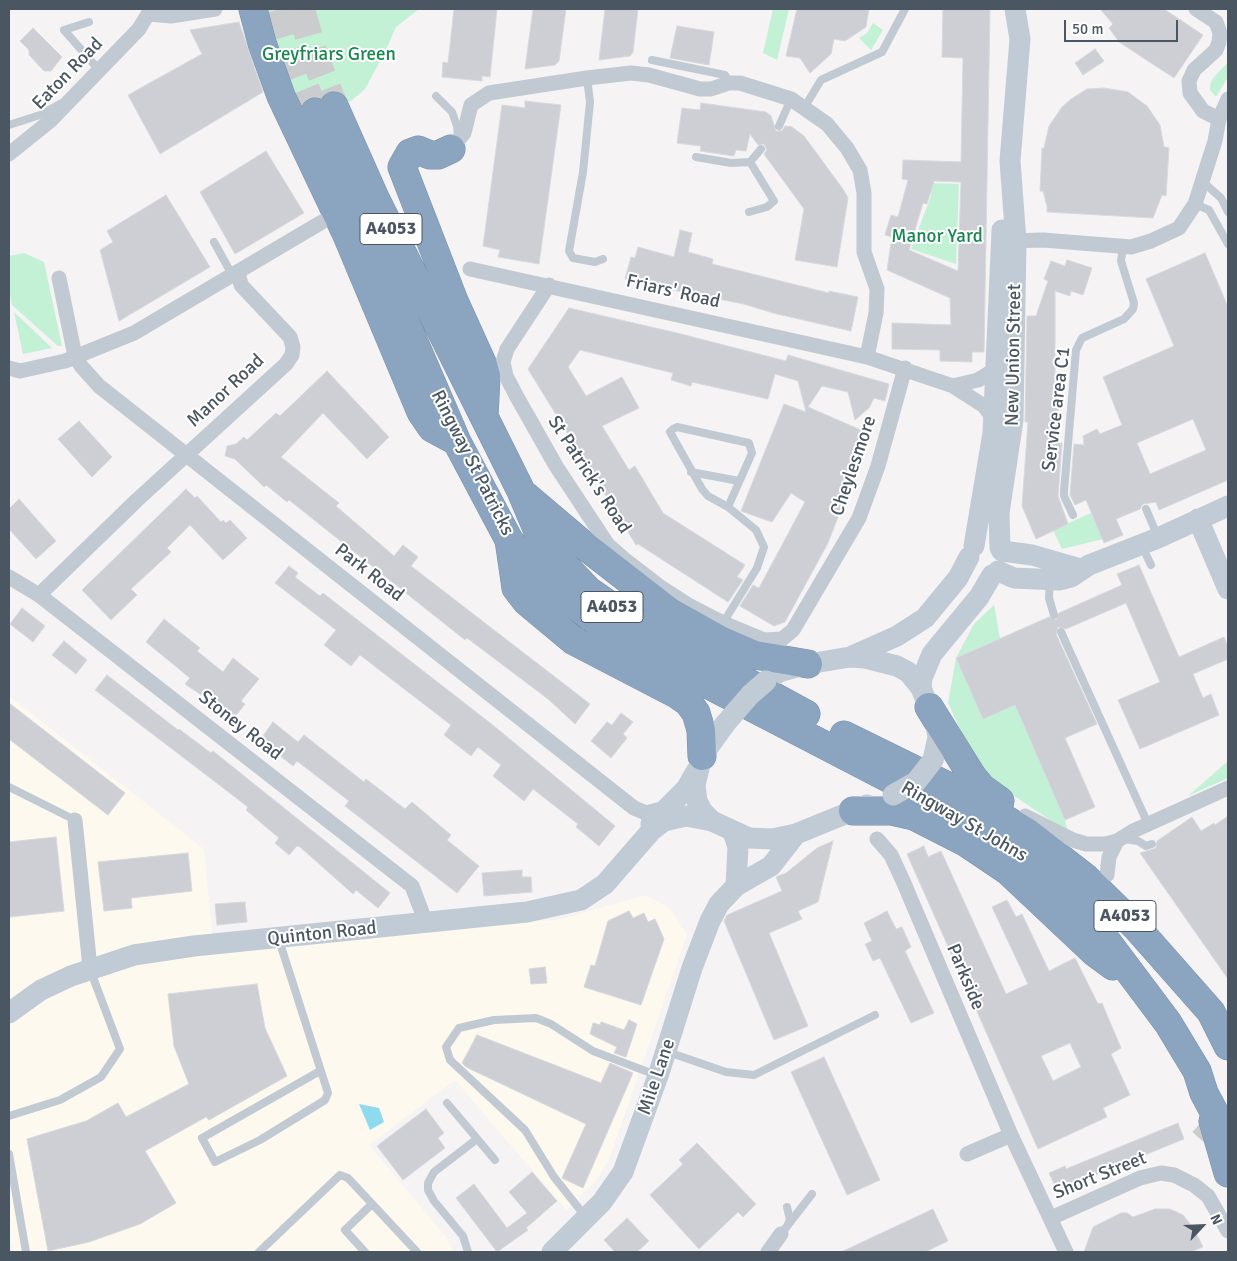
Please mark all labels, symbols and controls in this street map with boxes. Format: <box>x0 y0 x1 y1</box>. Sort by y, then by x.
scale bar <box>1067 10 1181 42</box>
text: 50 m <box>1072 20 1103 38</box>
street label: Eaton Road <box>28 33 108 115</box>
park label: Greyfriars Green <box>262 44 396 66</box>
road number: A4053 <box>360 213 422 244</box>
park label: Manor Yard <box>891 226 983 248</box>
street label: Friars' Road <box>624 270 722 314</box>
street label: New Union Street <box>1001 284 1027 426</box>
street label: Service area C1 <box>1038 346 1076 472</box>
street label: Manor Road <box>183 350 269 432</box>
street label: Ringway St Patricks <box>426 387 518 539</box>
street label: St Patrick's Road <box>542 412 636 538</box>
street label: Cheylesmore <box>826 413 882 519</box>
street label: Park Road <box>330 539 408 607</box>
road number: A4053 <box>581 592 643 622</box>
street label: Stoney Road <box>193 686 287 766</box>
street label: Ringway St Johns <box>897 777 1031 867</box>
road number: A4053 <box>1094 900 1156 931</box>
street label: Quinton Road <box>266 917 378 951</box>
street label: Parkside <box>941 941 989 1013</box>
street label: Mile Lane <box>633 1036 681 1118</box>
street label: Short Street <box>1050 1147 1150 1205</box>
north arrow <box>1177 1201 1227 1251</box>
text: N <box>1206 1211 1226 1227</box>

